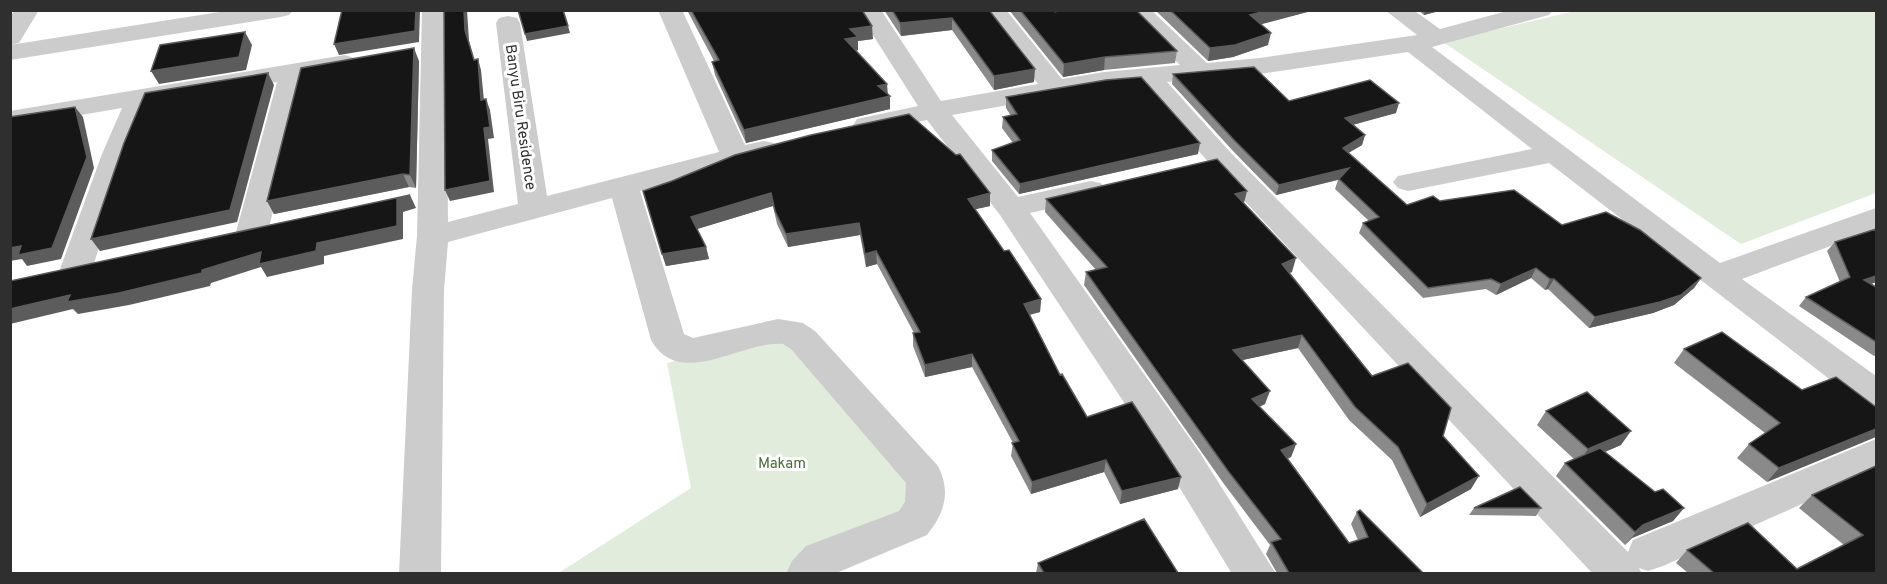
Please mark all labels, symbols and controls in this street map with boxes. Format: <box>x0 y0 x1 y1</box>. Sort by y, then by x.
street label: Banyu Biru Residence <box>500 43 539 191</box>
park label: Makam <box>758 455 806 474</box>

